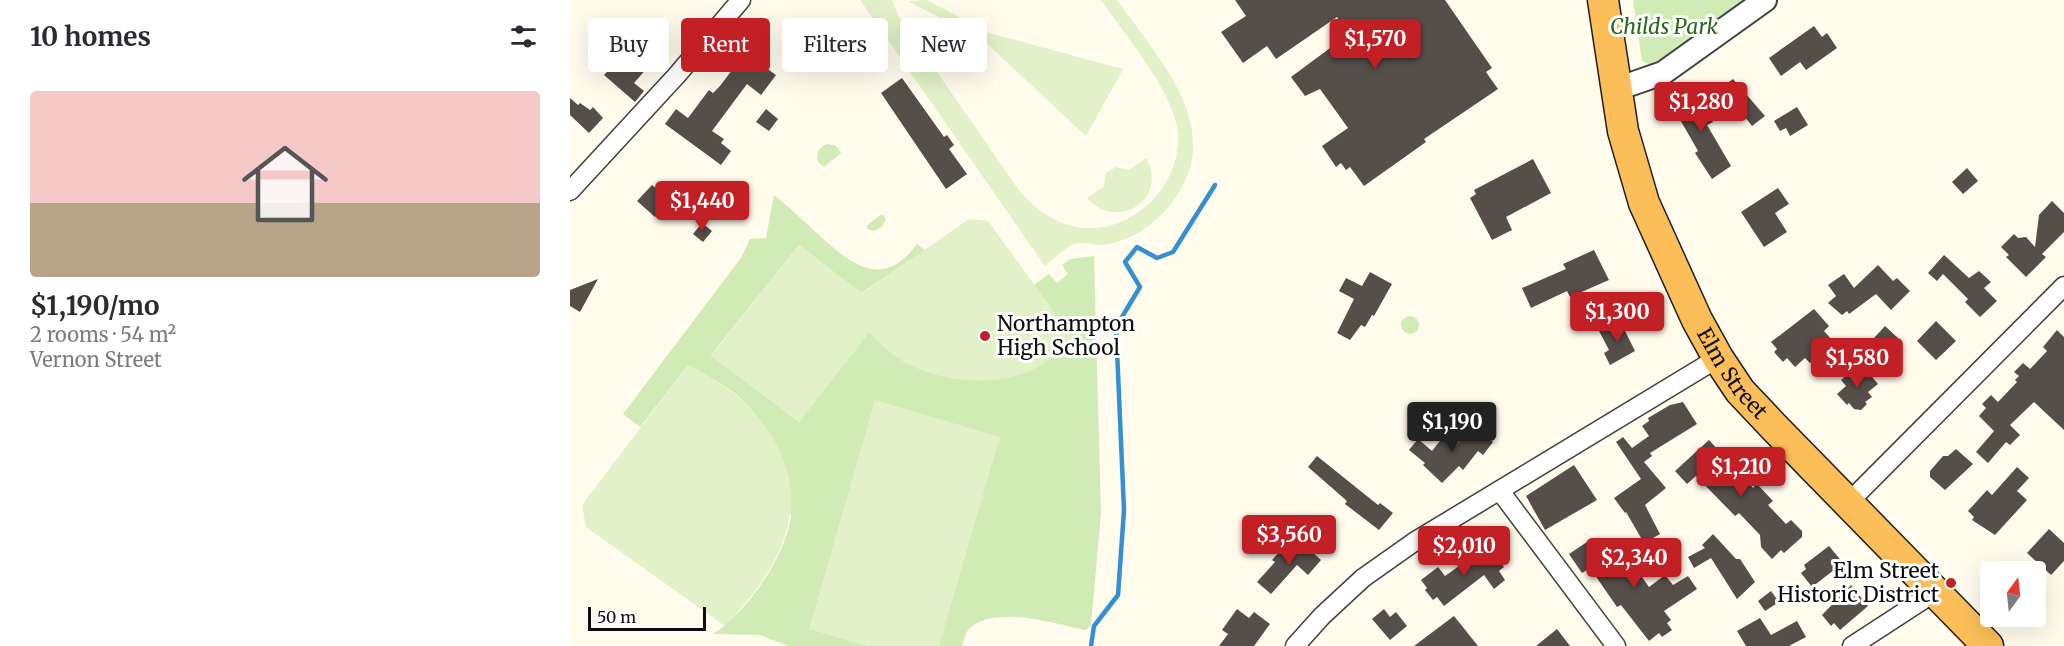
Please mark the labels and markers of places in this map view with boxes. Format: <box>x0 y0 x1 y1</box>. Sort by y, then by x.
pin: $1,570 <box>1326 19 1424 70</box>
pin: $1,280 <box>1652 82 1750 133</box>
pin: $1,440 <box>653 181 751 232</box>
pin: $1,300 <box>1568 292 1666 343</box>
place label: Northampton High School <box>997 310 1135 361</box>
marker: Northampton High School <box>978 329 992 343</box>
pin: $1,580 <box>1808 338 1906 389</box>
pin: $1,190 <box>1403 402 1501 453</box>
pin: $1,210 <box>1692 447 1790 498</box>
pin: $3,560 <box>1240 515 1338 566</box>
pin: $2,010 <box>1415 526 1513 577</box>
pin: $2,340 <box>1585 538 1683 589</box>
place label: Elm Street Historic District <box>1777 557 1939 608</box>
marker: Elm Street Historic District <box>1944 576 1958 590</box>

